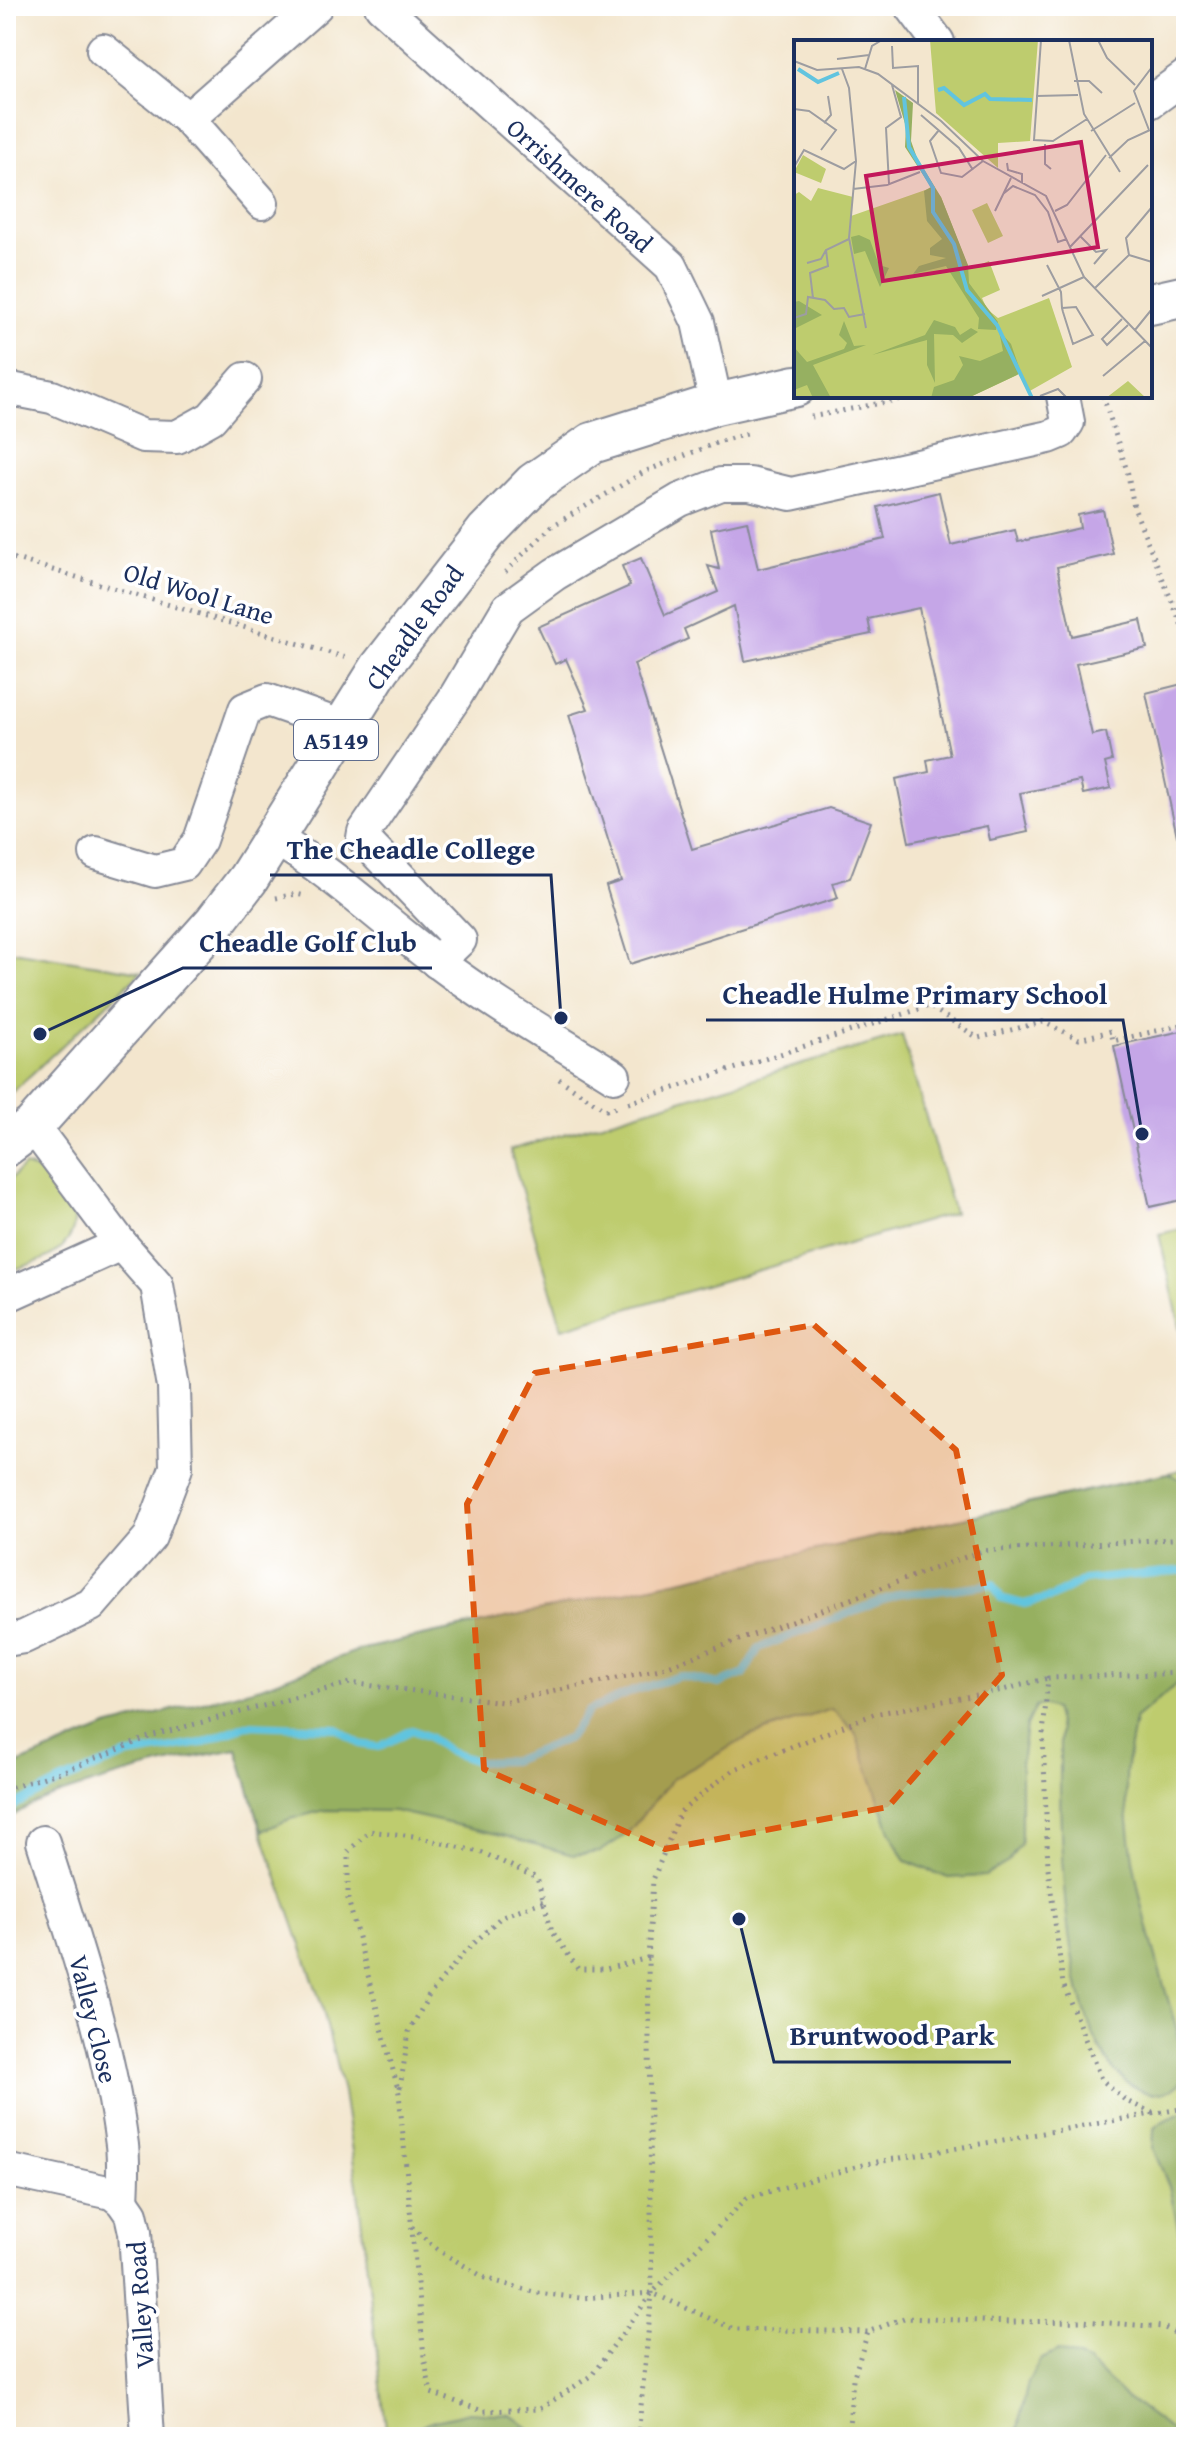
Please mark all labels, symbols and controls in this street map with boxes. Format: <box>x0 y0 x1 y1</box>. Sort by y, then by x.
inset map <box>794 40 1152 398</box>
street label: Orrishmere Road <box>498 108 662 262</box>
street label: Old Wool Lane <box>119 552 279 634</box>
street label: Cheadle Road <box>355 556 473 698</box>
road number: A5149 <box>294 720 378 760</box>
callout: The Cheadle College <box>270 823 551 875</box>
text: The Cheadle College <box>287 828 535 869</box>
callout: Cheadle Golf Club <box>183 916 432 968</box>
text: Cheadle Golf Club <box>199 921 417 962</box>
callout: Cheadle Hulme Primary School <box>706 968 1123 1020</box>
text: Cheadle Hulme Primary School <box>723 973 1108 1014</box>
street label: Valley Close <box>59 1951 129 2087</box>
callout: Bruntwood Park <box>774 2010 1011 2062</box>
text: Bruntwood Park <box>790 2014 995 2055</box>
street label: Valley Road <box>116 2240 164 2370</box>

